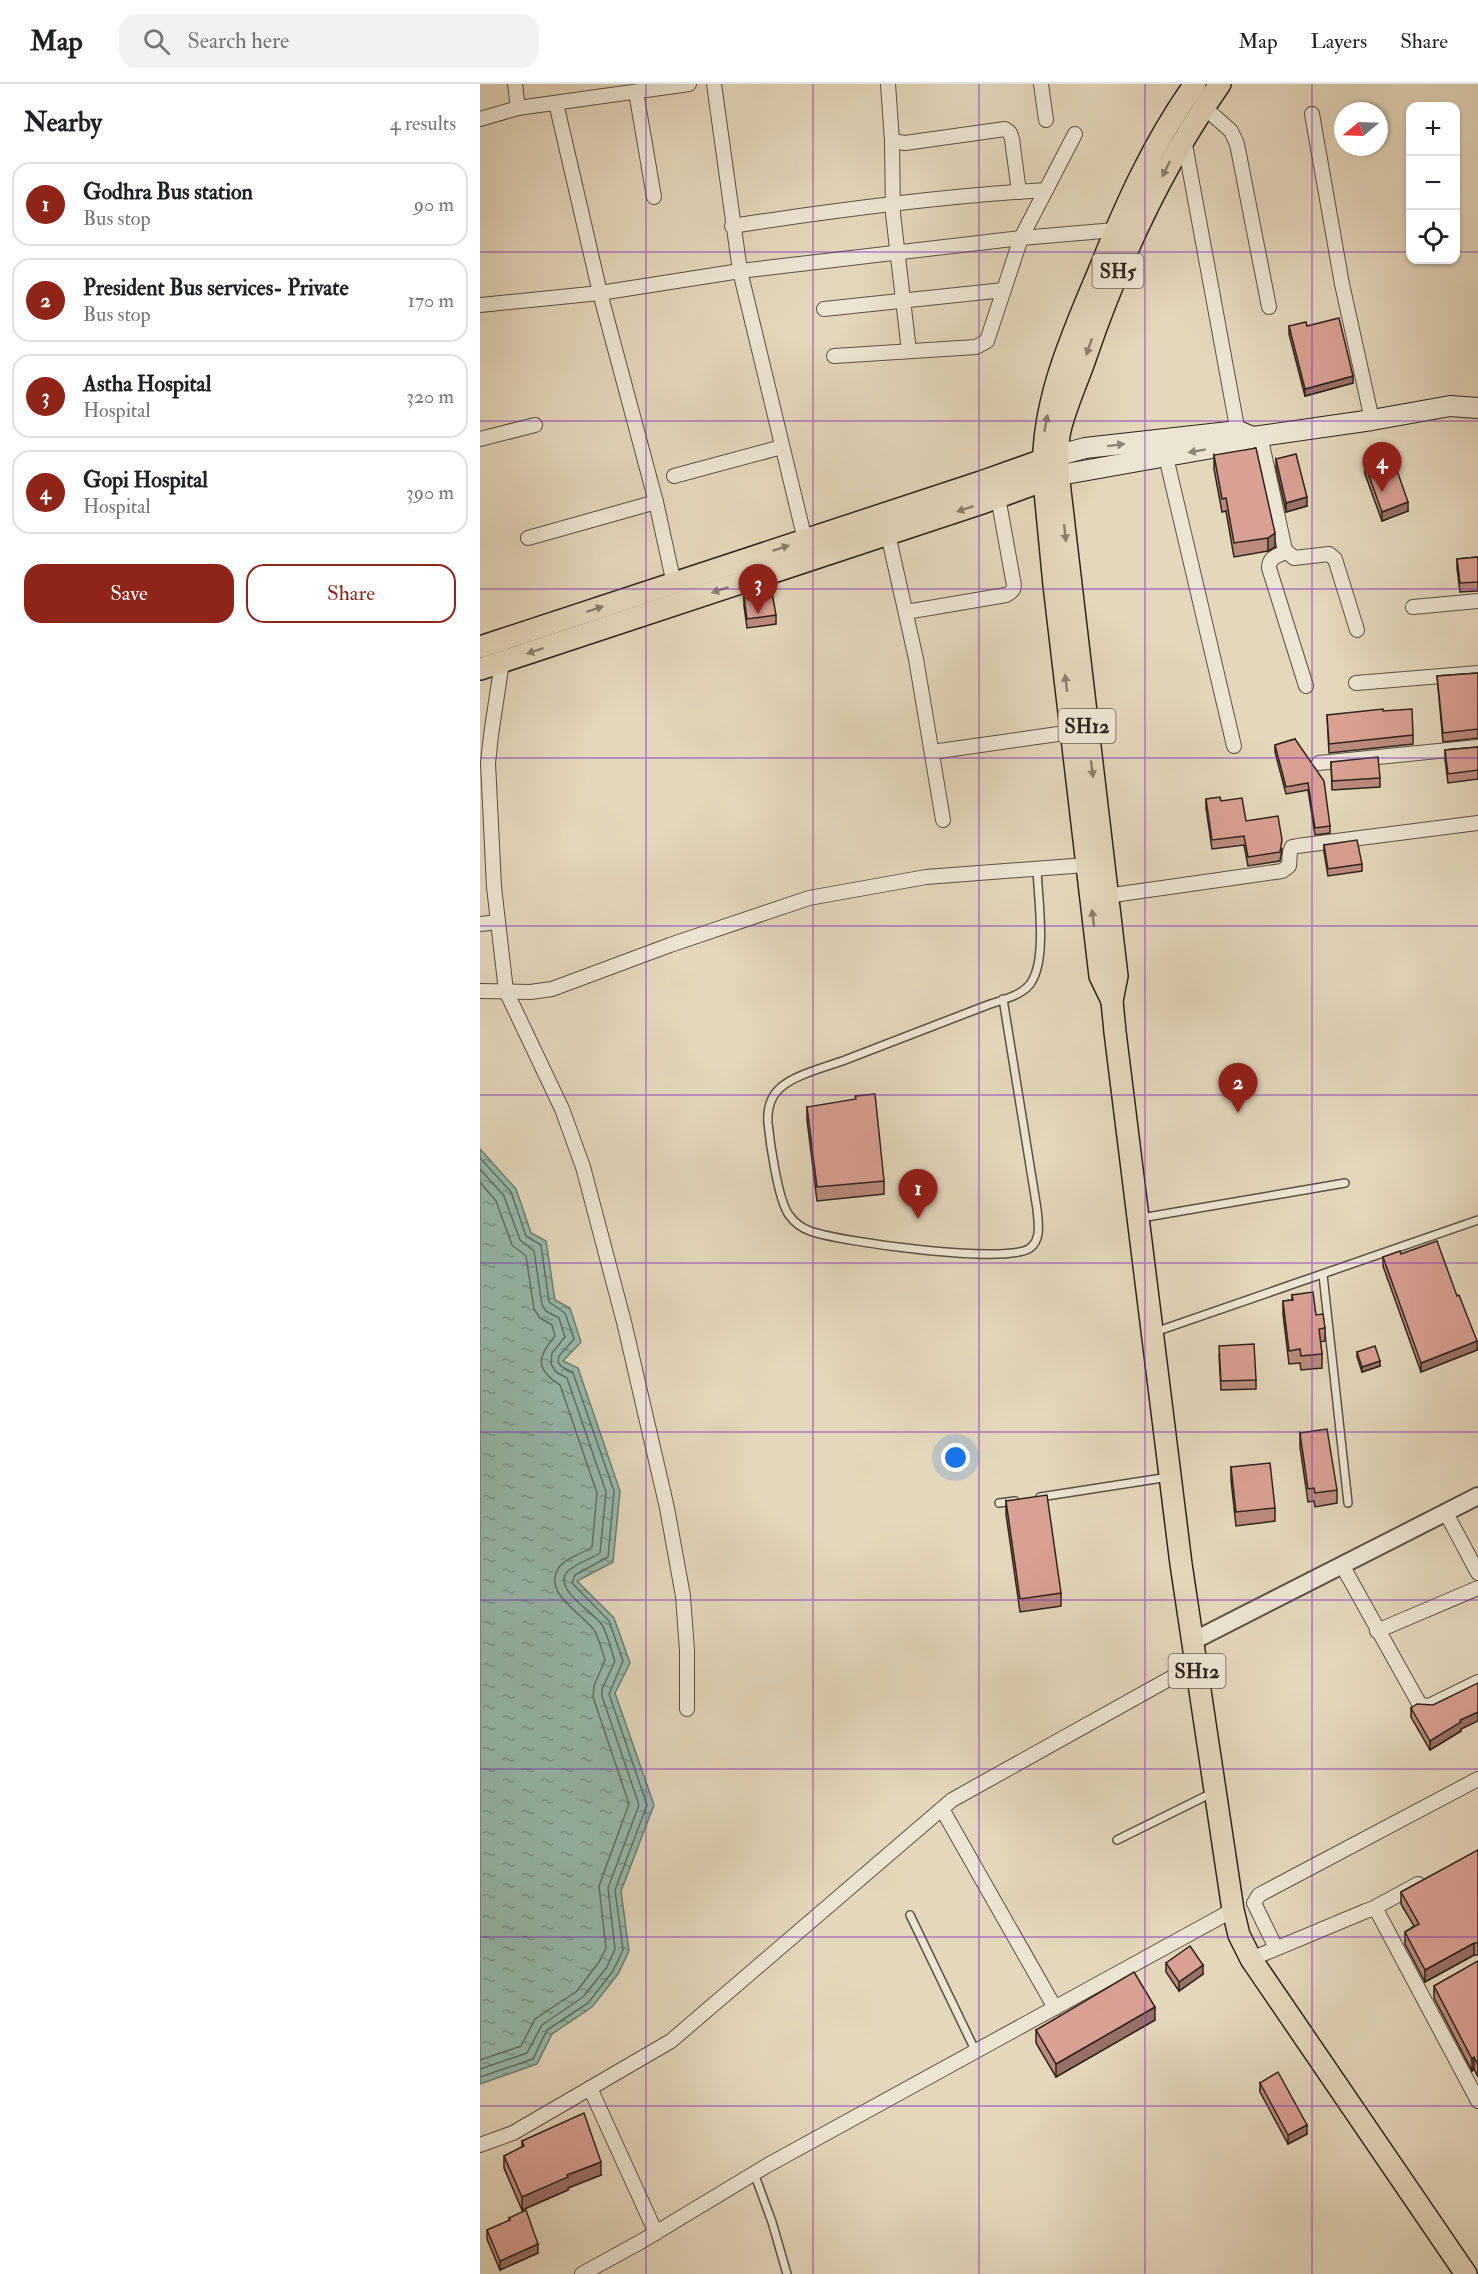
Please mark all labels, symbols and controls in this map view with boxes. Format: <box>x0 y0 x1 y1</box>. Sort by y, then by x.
search box <box>119 14 539 68</box>
text: Map <box>30 24 83 59</box>
icon: search <box>140 25 173 58</box>
text: Search here <box>188 27 289 55</box>
text: Map <box>1238 28 1278 55</box>
text: Layers <box>1311 28 1367 55</box>
text: Share <box>1400 28 1448 55</box>
north arrow <box>1334 102 1388 156</box>
map controls <box>1406 102 1460 264</box>
button: + <box>1406 102 1460 156</box>
text: Nearby <box>24 107 102 139</box>
text: 4 results <box>390 111 456 136</box>
button: − <box>1406 156 1460 210</box>
one-way arrow <box>1162 160 1171 177</box>
text: Godhra Bus station <box>83 178 253 206</box>
text: 1 <box>42 192 49 217</box>
text: 90 m <box>414 192 454 217</box>
text: Bus stop <box>83 206 151 231</box>
button: locate <box>1406 210 1460 264</box>
road number: SH5 <box>1092 254 1144 288</box>
text: President Bus services- Private <box>83 274 349 302</box>
text: 2 <box>40 288 51 313</box>
text: 170 m <box>408 288 454 313</box>
text: Bus stop <box>83 302 151 327</box>
one-way arrow <box>1083 339 1093 357</box>
text: Astha Hospital <box>83 370 211 398</box>
text: 3 <box>42 384 49 409</box>
text: 320 m <box>406 384 454 409</box>
text: Hospital <box>83 398 151 423</box>
one-way arrow <box>1042 413 1051 432</box>
one-way arrow <box>1107 440 1126 450</box>
pin: 4 <box>1362 442 1402 492</box>
one-way arrow <box>1187 447 1206 456</box>
text: Gopi Hospital <box>83 466 208 494</box>
text: 4 <box>40 480 51 505</box>
text: 390 m <box>406 480 454 505</box>
text: Hospital <box>83 494 151 519</box>
one-way arrow <box>956 505 974 514</box>
one-way arrow <box>1060 524 1070 543</box>
one-way arrow <box>772 543 790 553</box>
button: Save <box>24 564 234 623</box>
button: Share <box>246 564 456 623</box>
pin: 3 <box>738 564 778 614</box>
one-way arrow <box>711 586 729 595</box>
one-way arrow <box>586 604 604 614</box>
one-way arrow <box>526 647 544 657</box>
one-way arrow <box>1061 673 1071 692</box>
road number: SH12 <box>1058 709 1116 743</box>
one-way arrow <box>1087 759 1097 778</box>
one-way arrow <box>1088 909 1098 928</box>
pin: 2 <box>1218 1064 1257 1113</box>
pin: 1 <box>898 1170 938 1219</box>
your location <box>941 1443 970 1472</box>
road number: SH12 <box>1168 1654 1226 1688</box>

